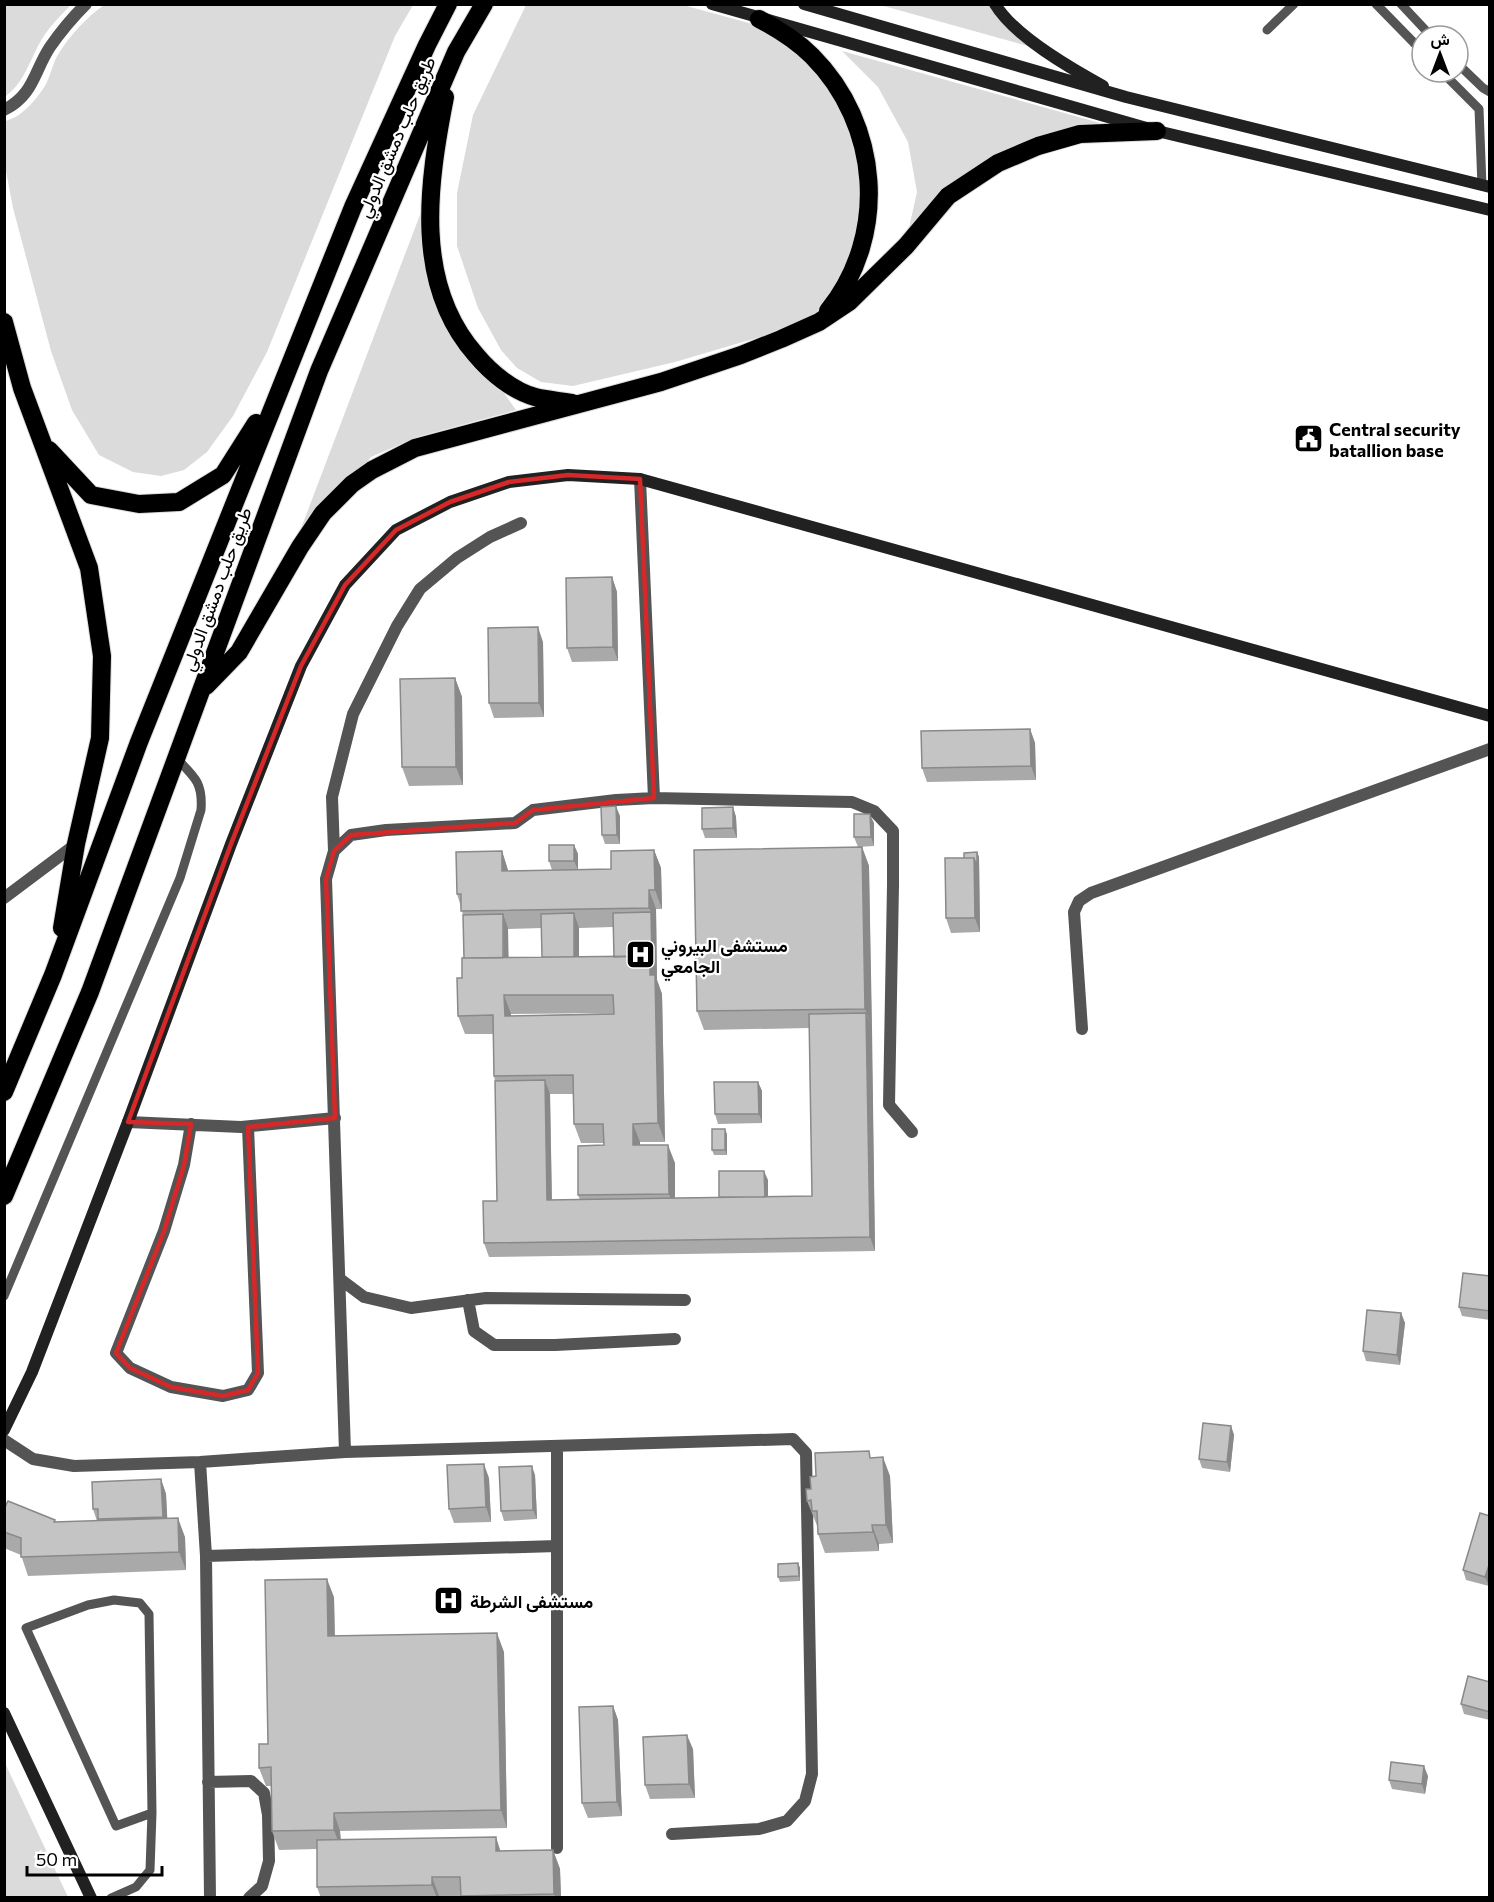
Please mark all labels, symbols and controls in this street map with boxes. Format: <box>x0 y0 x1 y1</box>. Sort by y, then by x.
north arrow <box>1410 24 1470 84</box>
text: ش <box>1430 29 1450 49</box>
street label: طريق حلب دمشق الدولي <box>352 53 444 223</box>
place label: Central security batallion base <box>1329 418 1461 461</box>
public building icon: Central security batallion base <box>1292 423 1324 455</box>
street label: طريق حلب دمشق الدولي <box>176 504 261 676</box>
place label: مستشفى البيروني الجامعي <box>661 934 788 982</box>
hospital icon: مستشفى البيروني الجامعي <box>624 939 656 971</box>
hospital icon: مستشفى الشرطة <box>433 1585 465 1617</box>
place label: مستشفى الشرطة <box>470 1590 594 1613</box>
scale bar <box>27 1839 162 1877</box>
text: 50 m <box>36 1848 77 1870</box>

